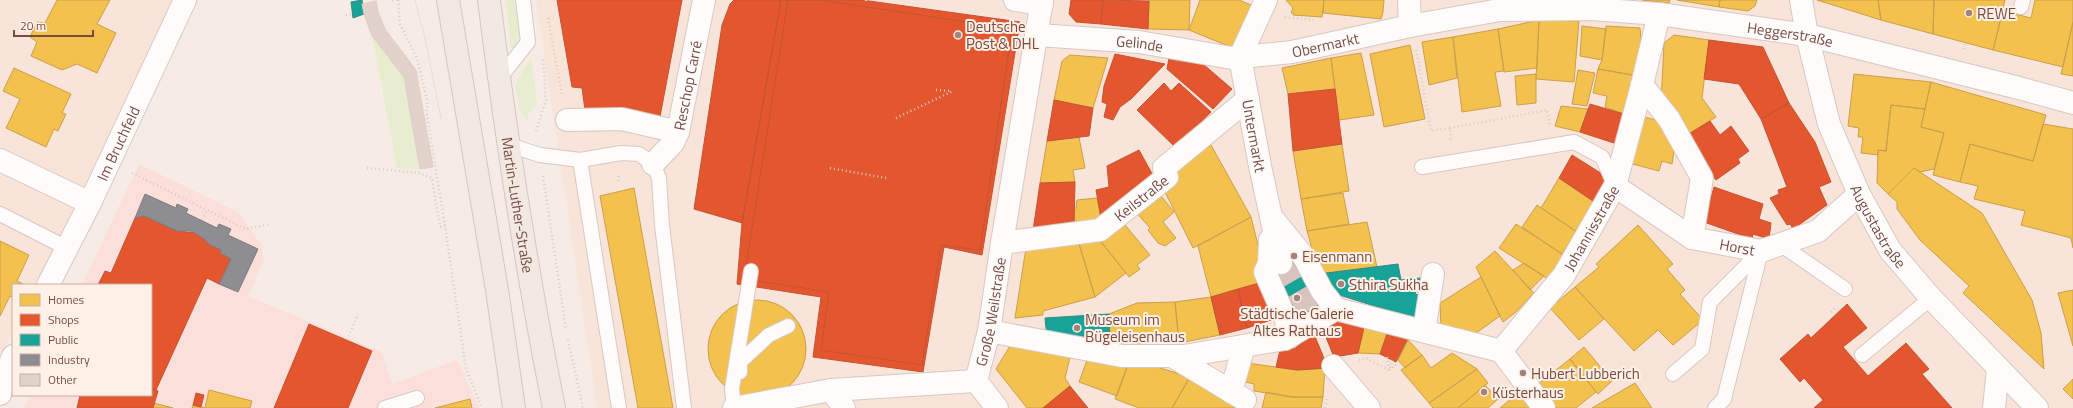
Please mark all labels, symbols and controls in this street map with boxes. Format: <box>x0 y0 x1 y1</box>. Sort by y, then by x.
place label: REWE <box>1977 2 2016 25</box>
marker: REWE <box>1964 8 1974 18</box>
scale bar <box>14 12 93 38</box>
place label: Deutsche Post & DHL <box>966 15 1039 55</box>
street label: Heggerstraße <box>1746 15 1836 53</box>
text: 20 m <box>20 16 46 35</box>
street label: Obermarkt <box>1289 26 1362 63</box>
street label: Gelinde <box>1115 29 1165 57</box>
marker: Deutsche Post & DHL <box>953 30 963 40</box>
street label: Reschop Carré <box>667 39 707 132</box>
street label: Untermarkt <box>1236 97 1273 175</box>
street label: Im Bruchfeld <box>90 102 145 185</box>
street label: Martin-Luther-Straße <box>496 135 540 275</box>
street label: Keilstraße <box>1109 169 1173 226</box>
street label: Johannisstraße <box>1557 181 1625 275</box>
street label: Augustastraße <box>1845 181 1912 273</box>
street label: Horst <box>1718 232 1758 261</box>
place label: Eisenmann <box>1302 245 1372 268</box>
marker: Eisenmann <box>1289 251 1299 261</box>
street label: Große Weilstraße <box>969 256 1011 369</box>
place label: Sthira Sukha <box>1349 273 1429 296</box>
marker: Sthira Sukha <box>1336 279 1346 289</box>
legend <box>12 284 152 396</box>
text: Homes <box>48 290 84 309</box>
marker: Städtische Galerie Altes Rathaus <box>1292 293 1302 303</box>
place label: Städtische Galerie Altes Rathaus <box>1240 302 1354 342</box>
place label: Museum im Bügeleisenhaus <box>1085 308 1185 348</box>
text: Shops <box>48 310 80 329</box>
marker: Museum im Bügeleisenhaus <box>1072 323 1082 333</box>
text: Public <box>48 330 78 349</box>
text: Industry <box>48 350 90 369</box>
place label: Hubert Lubberich <box>1531 362 1640 385</box>
marker: Hubert Lubberich <box>1518 368 1528 378</box>
text: Other <box>48 370 77 389</box>
place label: Küsterhaus <box>1492 381 1564 404</box>
marker: Küsterhaus <box>1479 387 1489 397</box>

